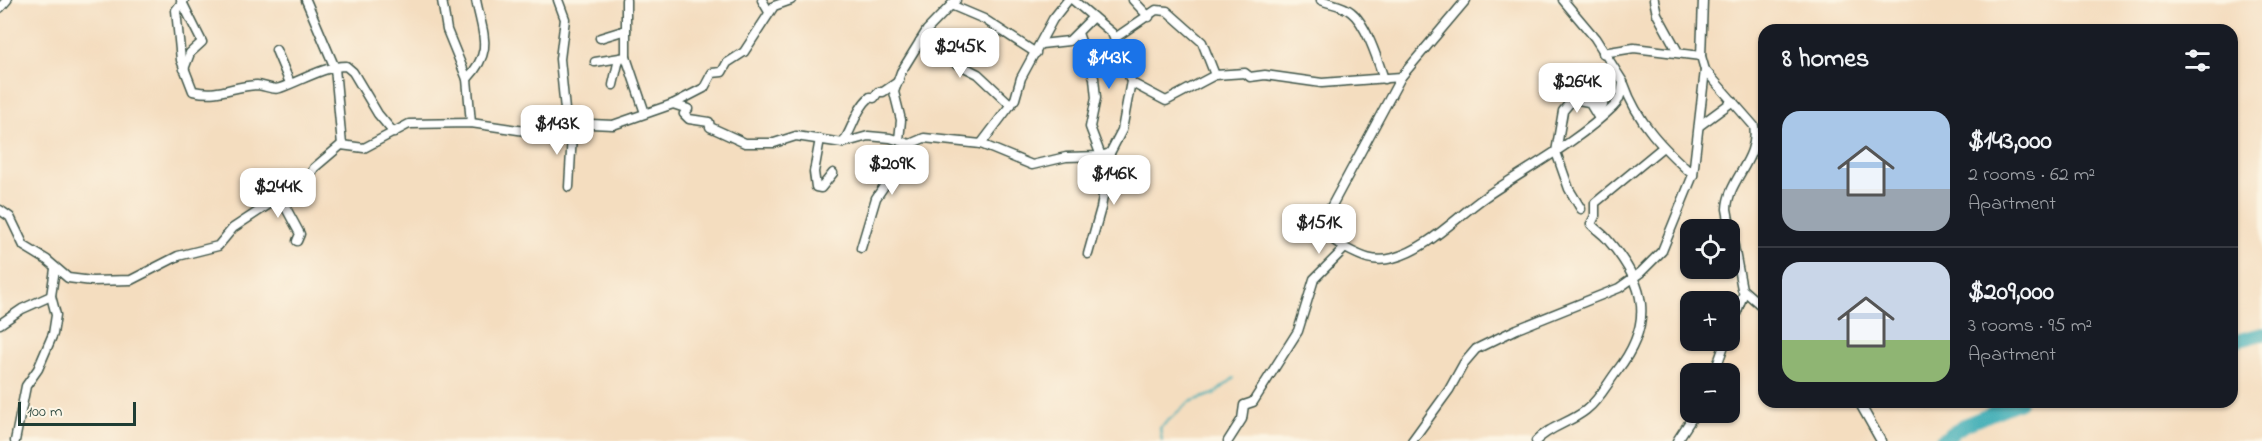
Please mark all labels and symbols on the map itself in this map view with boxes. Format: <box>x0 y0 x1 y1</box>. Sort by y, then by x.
pin: $245K <box>918 28 1002 79</box>
pin: $143K <box>1067 39 1151 90</box>
pin: $264K <box>1535 63 1619 114</box>
pin: $143K <box>515 105 599 156</box>
pin: $209K <box>850 145 934 196</box>
pin: $146K <box>1072 155 1156 206</box>
pin: $244K <box>236 168 320 219</box>
pin: $151K <box>1277 204 1361 255</box>
scale bar <box>18 399 136 426</box>

